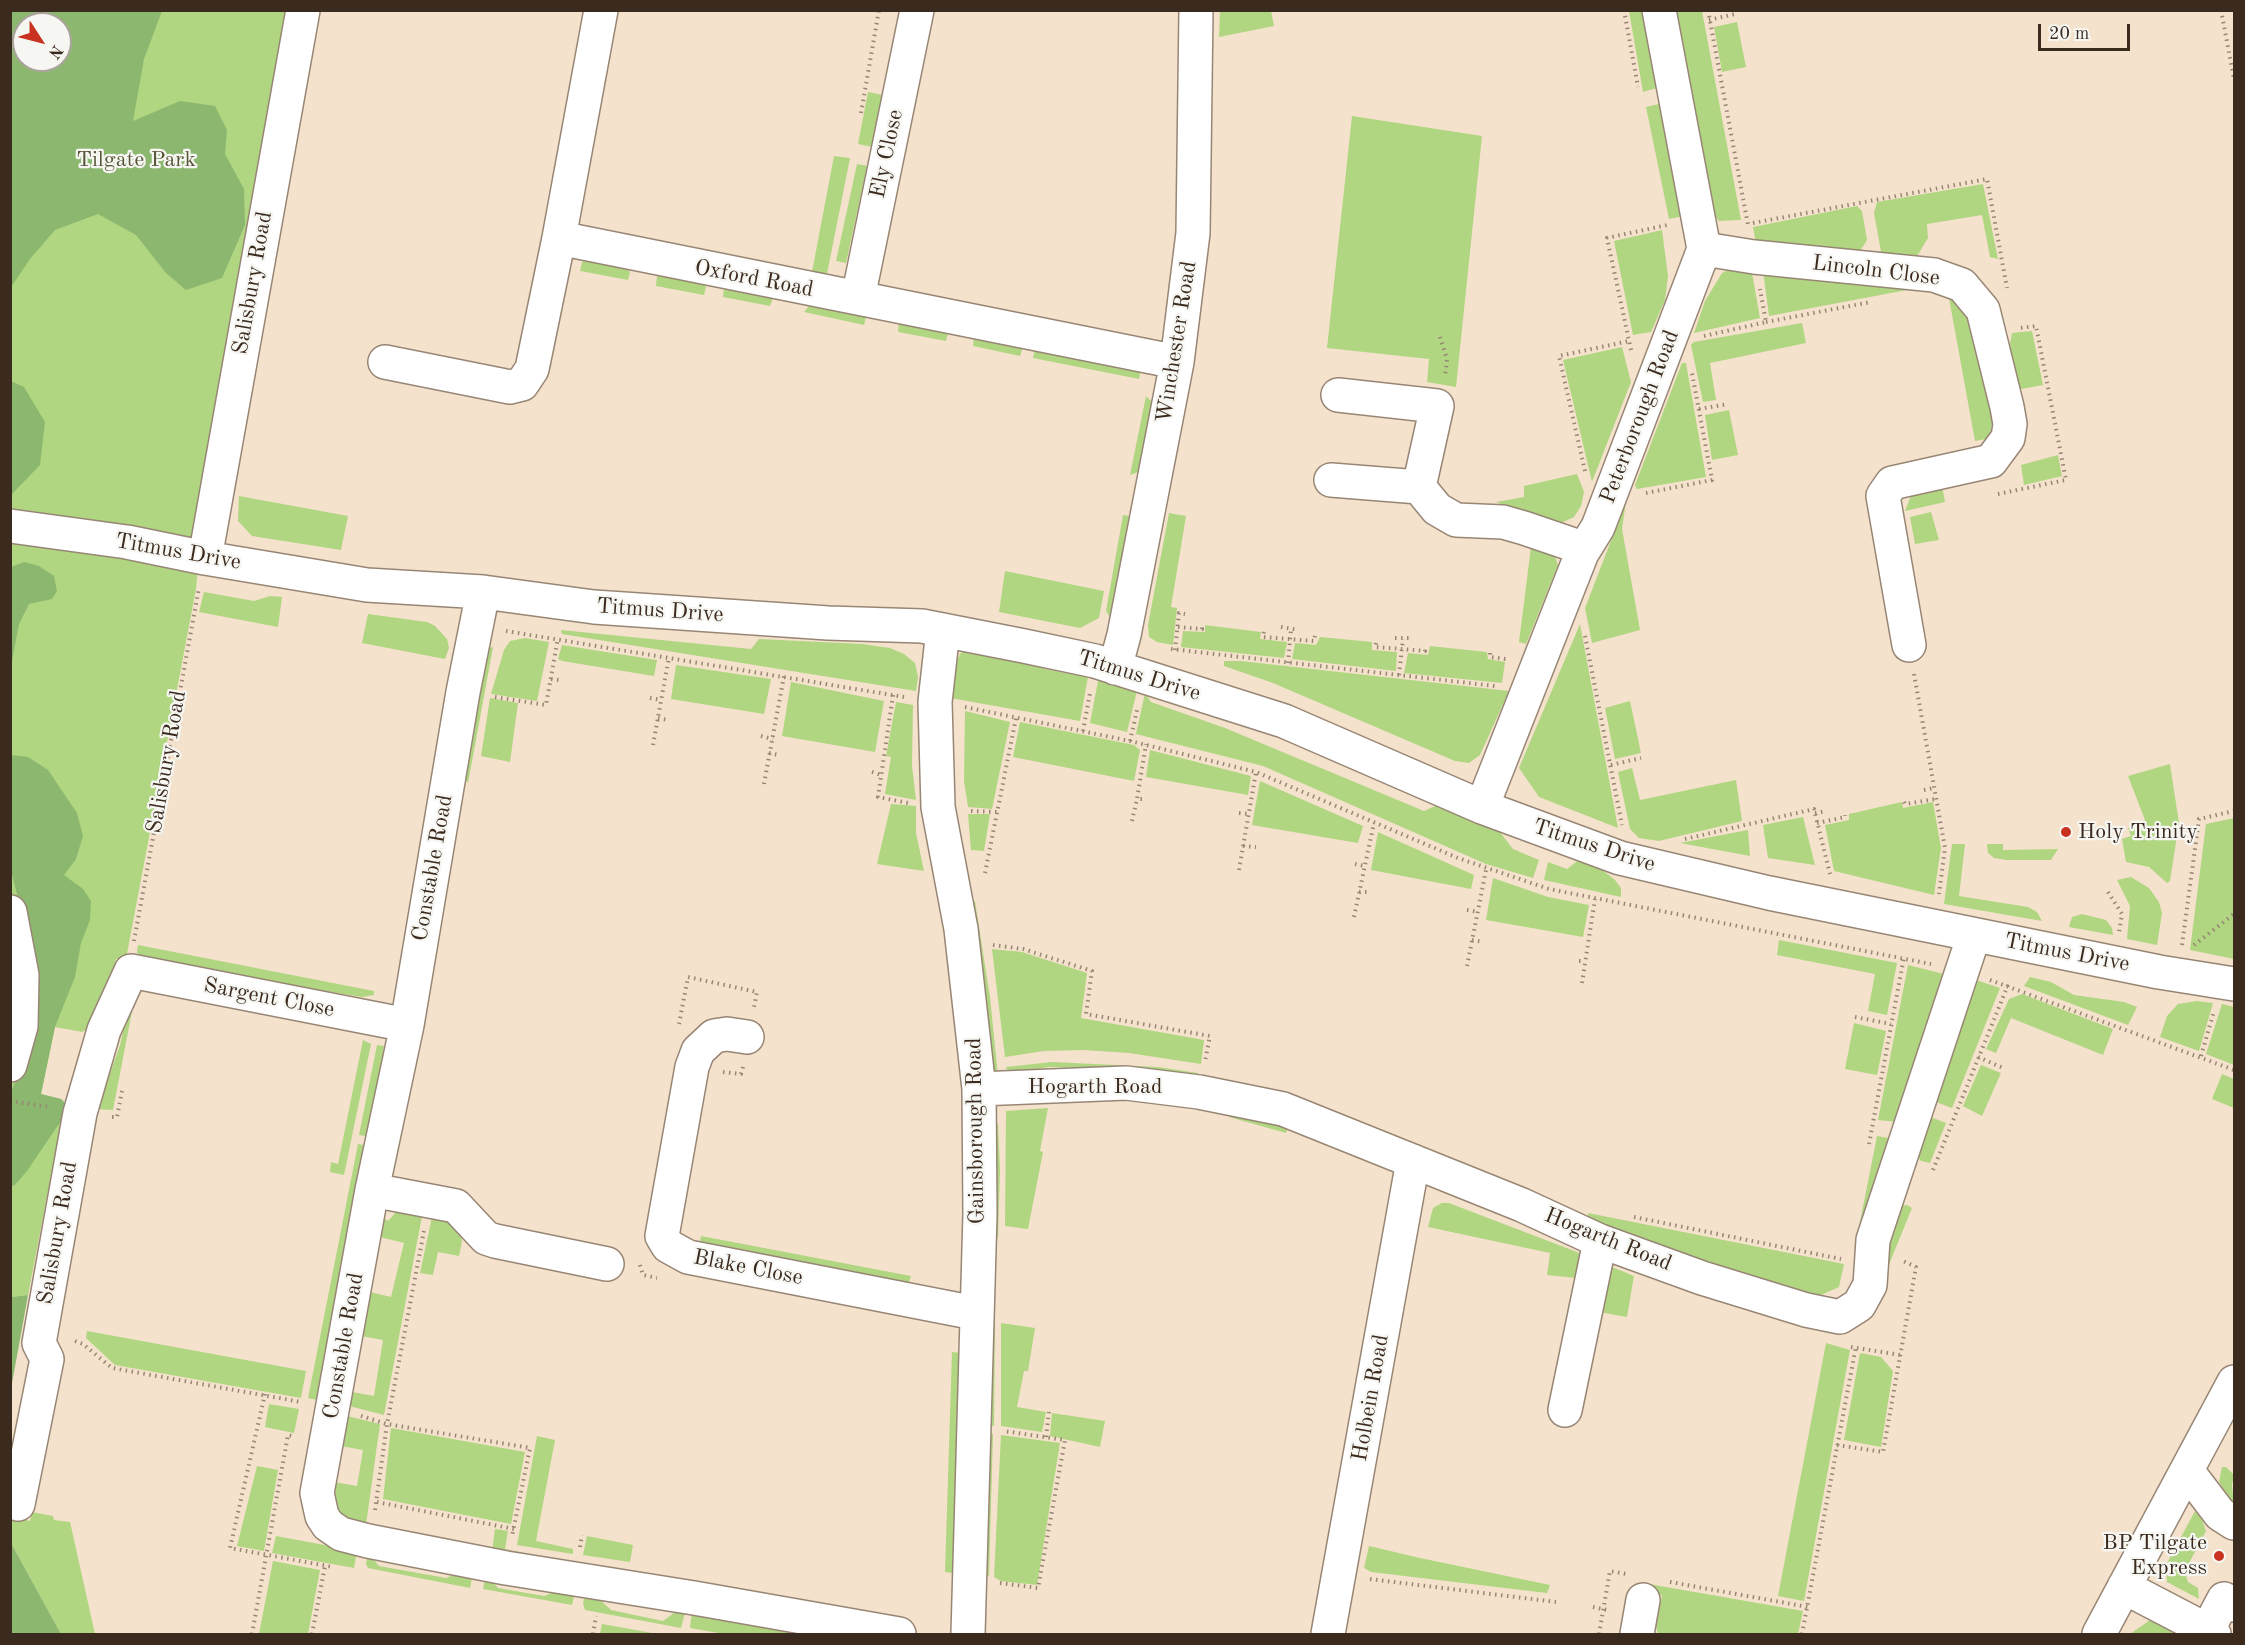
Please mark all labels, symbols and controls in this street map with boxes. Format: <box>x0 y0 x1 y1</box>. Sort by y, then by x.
north arrow <box>12 12 72 72</box>
scale bar <box>2041 12 2132 50</box>
text: 20 m <box>2049 25 2089 43</box>
text: N <box>45 42 65 61</box>
street label: Ely Close <box>865 107 909 201</box>
park label: Tilgate Park <box>76 147 196 173</box>
street label: Salisbury Road <box>227 209 279 357</box>
street label: Lincoln Close <box>1811 250 1941 292</box>
street label: Oxford Road <box>692 255 816 303</box>
street label: Winchester Road <box>1151 259 1203 425</box>
street label: Peterborough Road <box>1595 327 1685 507</box>
street label: Titmus Drive <box>113 528 243 576</box>
street label: Titmus Drive <box>596 593 724 629</box>
street label: Titmus Drive <box>1074 645 1204 707</box>
street label: Salisbury Road <box>141 688 193 836</box>
street label: Constable Road <box>407 793 459 943</box>
street label: Titmus Drive <box>1529 814 1659 878</box>
place label: Holy Trinity <box>2078 819 2198 845</box>
marker: Holy Trinity <box>2059 825 2073 839</box>
street label: Titmus Drive <box>2002 928 2132 978</box>
street label: Sargent Close <box>201 972 337 1024</box>
street label: Gainsborough Road <box>961 1037 991 1225</box>
street label: Hogarth Road <box>1028 1074 1162 1100</box>
street label: Salisbury Road <box>32 1159 84 1307</box>
street label: Hogarth Road <box>1541 1203 1675 1277</box>
street label: Blake Close <box>691 1244 805 1292</box>
street label: Constable Road <box>318 1271 370 1421</box>
street label: Holbein Road <box>1347 1332 1395 1464</box>
place label: BP Tilgate Express <box>2103 1530 2207 1582</box>
marker: BP Tilgate Express <box>2212 1549 2226 1563</box>

